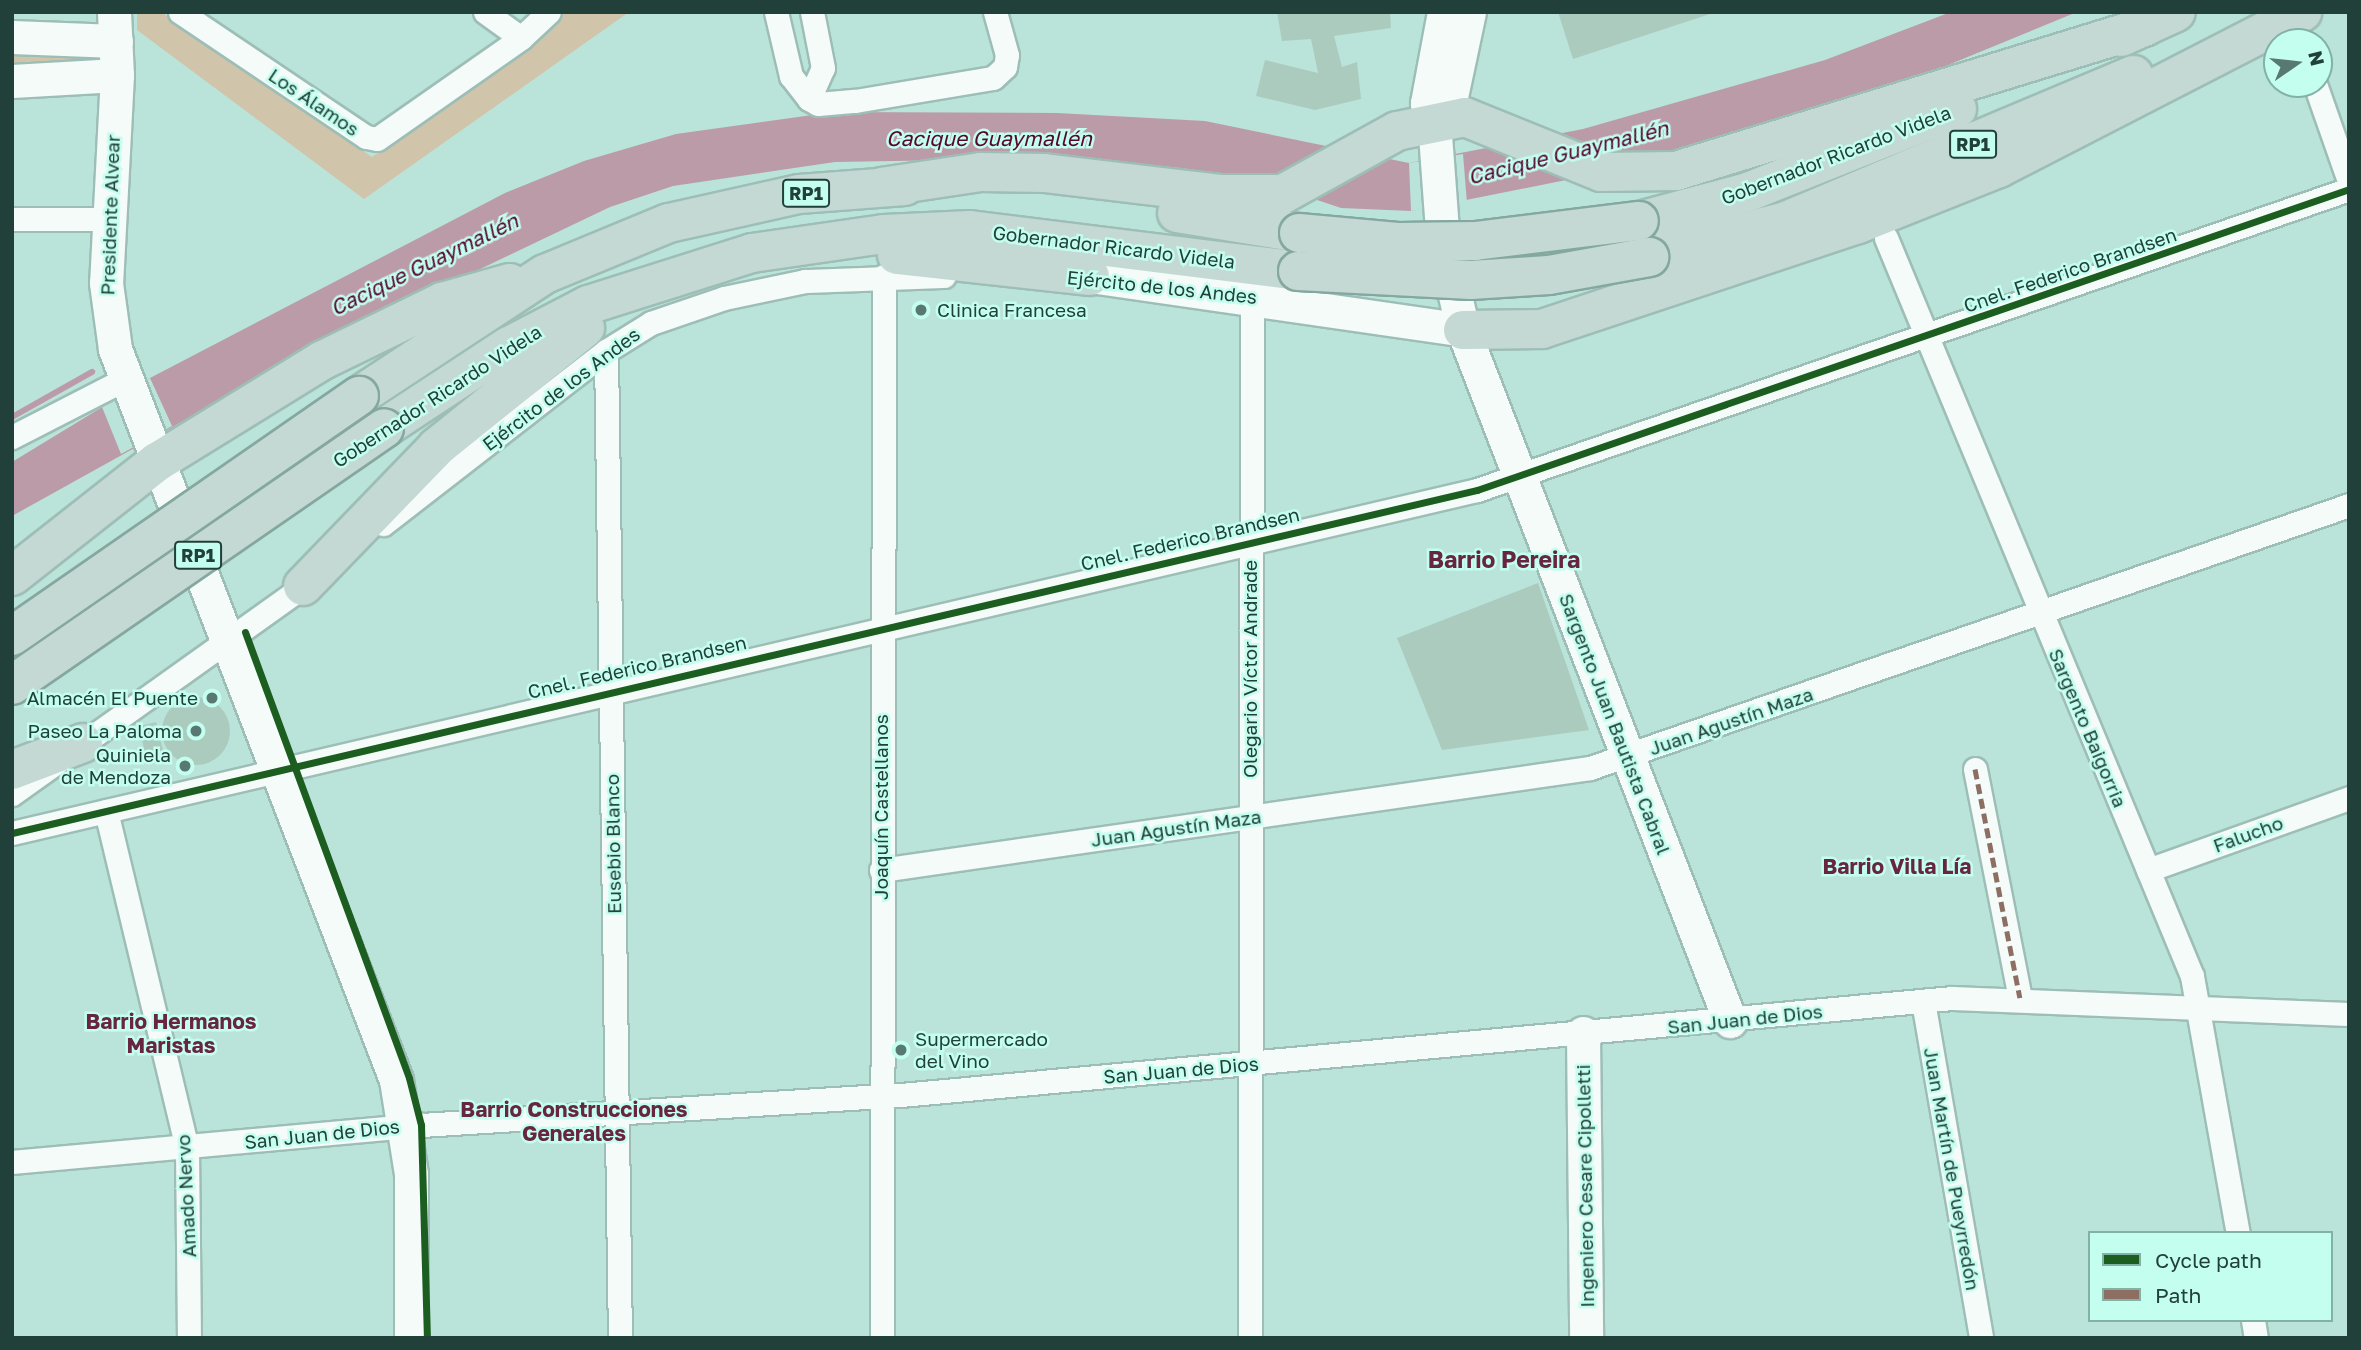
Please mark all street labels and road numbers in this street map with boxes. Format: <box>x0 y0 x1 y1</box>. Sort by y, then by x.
street label: Los Álamos <box>264 63 364 141</box>
street label: Gobernador Ricardo Videla <box>1718 101 1954 209</box>
road number: RP1 <box>1948 130 1997 159</box>
street label: Presidente Alvear <box>96 134 124 296</box>
road number: RP1 <box>782 178 830 208</box>
street label: Gobernador Ricardo Videla <box>991 221 1237 273</box>
street label: Cnel. Federico Brandsen <box>1960 223 2180 317</box>
street label: Ejército de los Andes <box>1066 266 1258 308</box>
street label: Gobernador Ricardo Videla <box>328 320 546 472</box>
street label: Ejército de los Andes <box>478 322 644 456</box>
street label: Cnel. Federico Brandsen <box>1078 503 1302 575</box>
road number: RP1 <box>174 540 222 570</box>
street label: Olegario Víctor Andrade <box>1239 560 1261 778</box>
street label: Sargento Juan Bautista Cabral <box>1555 590 1675 858</box>
street label: Cnel. Federico Brandsen <box>525 631 749 703</box>
street label: Sargento Baigorria <box>2044 645 2132 811</box>
street label: Juan Agustín Maza <box>1646 682 1816 760</box>
street label: Joaquín Castellanos <box>870 714 892 900</box>
street label: Eusebio Blanco <box>600 774 626 914</box>
street label: Juan Agustín Maza <box>1089 805 1263 851</box>
street label: Falucho <box>2210 811 2286 857</box>
street label: San Juan de Dios <box>1666 1000 1824 1038</box>
street label: Juan Martín de Pueyrredón <box>1919 1046 1985 1292</box>
street label: San Juan de Dios <box>1102 1052 1260 1088</box>
street label: Ingeniero Cesare Cipolletti <box>1571 1064 1599 1308</box>
street label: San Juan de Dios <box>243 1115 401 1153</box>
street label: Amado Nervo <box>171 1134 201 1258</box>

